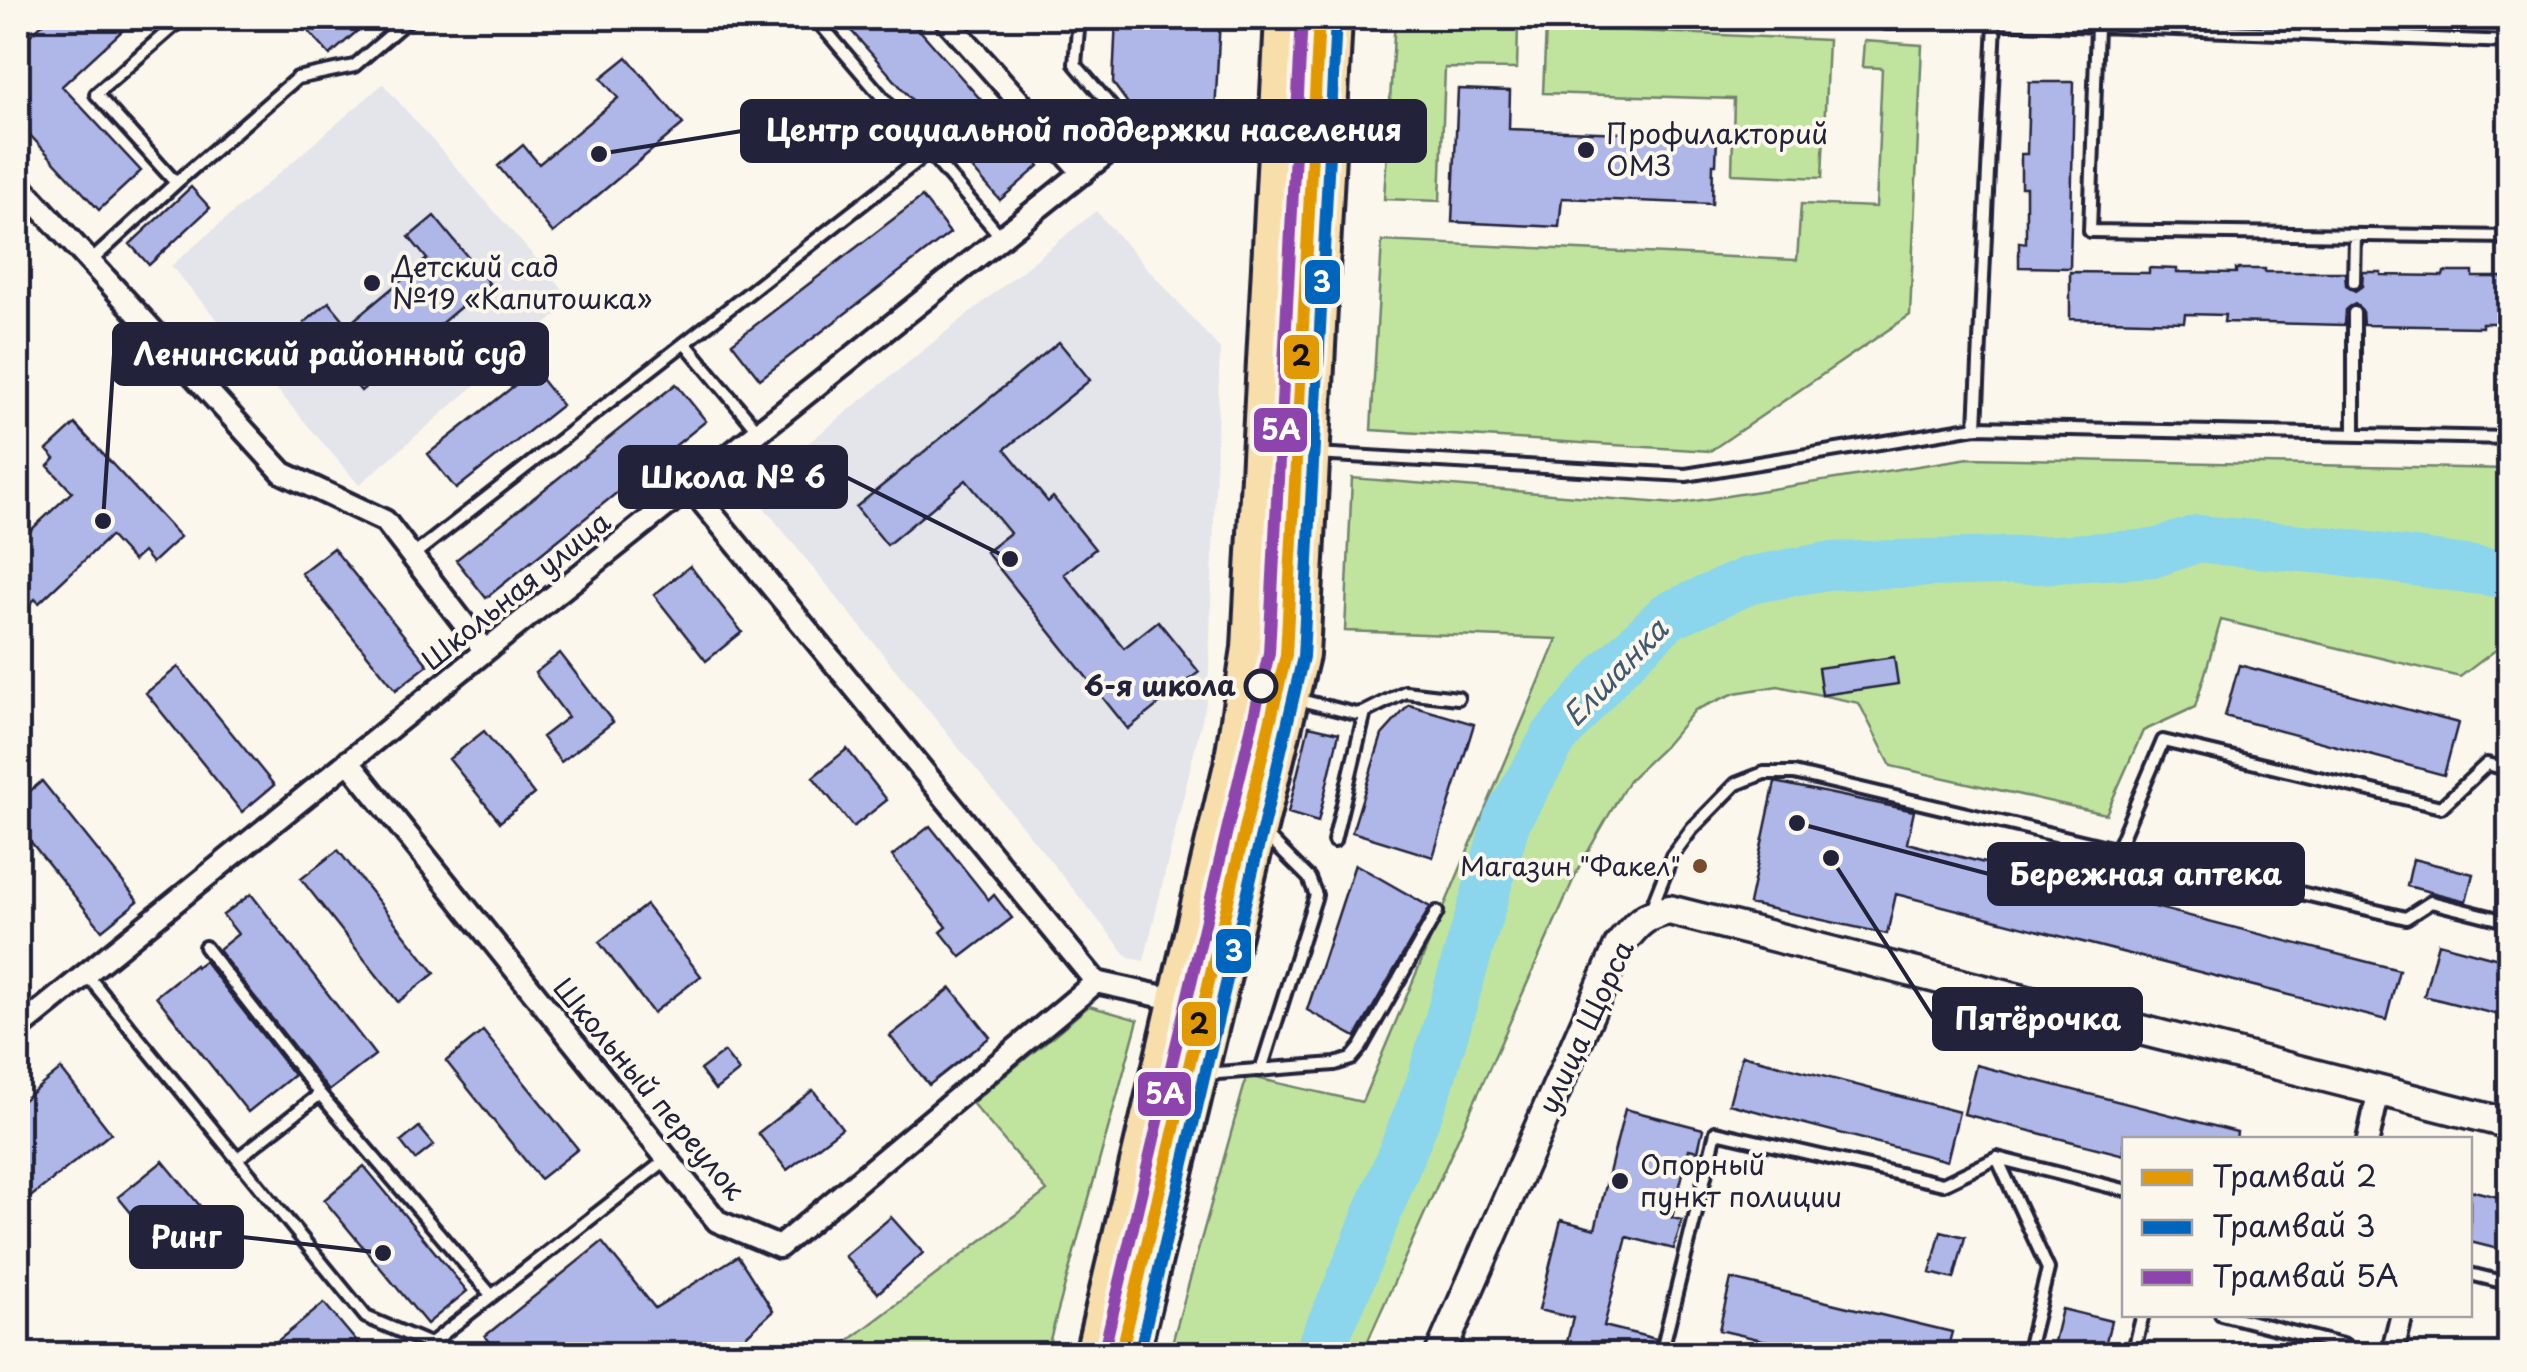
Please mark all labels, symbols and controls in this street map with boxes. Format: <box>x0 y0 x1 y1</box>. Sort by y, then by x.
callout: Центр социальной поддержки населения <box>742 101 1425 161</box>
text: Центр социальной поддержки населения <box>766 106 1402 151</box>
place label: Профилакторий ОМЗ <box>1606 111 1828 186</box>
marker: Профилакторий ОМЗ <box>1575 139 1597 161</box>
place label: Детский сад №19 «Капитошка» <box>391 244 652 319</box>
line badge: 3 <box>1303 258 1342 306</box>
text: 3 <box>1313 259 1331 302</box>
marker: Детский сад №19 «Капитошка» <box>361 272 383 294</box>
callout: Ленинский районный суд <box>114 324 547 384</box>
text: Ленинский районный суд <box>134 330 526 375</box>
line badge: 2 <box>1282 333 1321 381</box>
text: 2 <box>1291 333 1311 376</box>
line badge: 5А <box>1252 406 1309 454</box>
text: 5А <box>1261 407 1301 450</box>
callout: Школа № 6 <box>620 447 846 507</box>
text: Школа № 6 <box>640 453 826 498</box>
street label: Школьная улица <box>411 500 619 680</box>
water label: Елшанка <box>1551 606 1678 735</box>
place label: 6-я школа <box>1084 663 1236 706</box>
marker: 6-я школа <box>1245 670 1277 702</box>
callout: Бережная аптека <box>1989 844 2303 904</box>
place label: Магазин "Факел" <box>1460 846 1681 885</box>
text: Бережная аптека <box>2010 850 2283 895</box>
marker: Магазин "Факел" <box>1690 856 1710 876</box>
line badge: 3 <box>1214 927 1253 975</box>
text: 3 <box>1225 928 1243 971</box>
street label: улица Щорса <box>1526 932 1644 1120</box>
street label: Школьный переулок <box>544 967 757 1209</box>
callout: Пятёрочка <box>1934 989 2141 1049</box>
text: Пятёрочка <box>1955 995 2122 1040</box>
line badge: 2 <box>1180 1000 1218 1048</box>
text: 2 <box>1189 1001 1209 1044</box>
line badge: 5А <box>1136 1070 1193 1118</box>
text: 5А <box>1145 1071 1185 1114</box>
legend <box>2122 1137 2472 1317</box>
place label: Опорный пункт полиции <box>1640 1142 1842 1217</box>
text: Трамвай 2 <box>2212 1152 2377 1197</box>
marker: Опорный пункт полиции <box>1609 1170 1631 1192</box>
text: Трамвай 3 <box>2212 1202 2375 1247</box>
callout: Ринг <box>131 1207 242 1267</box>
text: Ринг <box>151 1213 223 1258</box>
text: Трамвай 5А <box>2212 1252 2399 1297</box>

